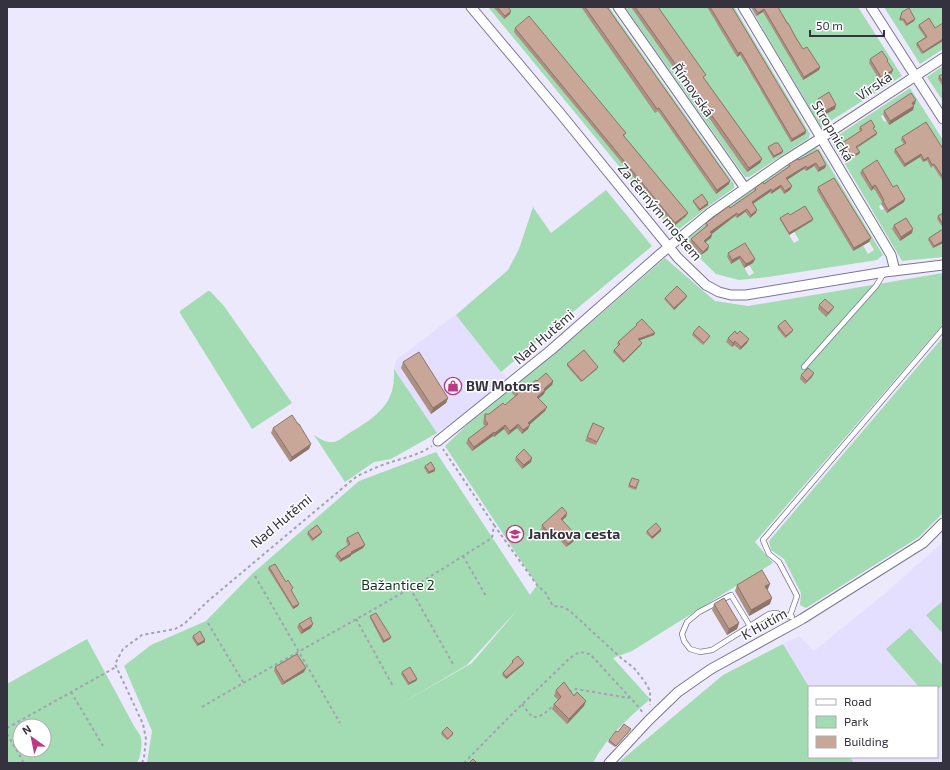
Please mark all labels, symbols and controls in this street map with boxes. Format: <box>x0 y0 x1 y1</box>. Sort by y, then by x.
scale bar <box>810 12 884 38</box>
text: 50 m <box>816 18 843 32</box>
street label: Římovská <box>669 60 718 120</box>
street label: Vírská <box>853 67 895 104</box>
street label: Stropnická <box>809 97 858 164</box>
street label: Za černým mostem <box>615 159 706 264</box>
street label: Nad Hutěmi <box>510 306 577 368</box>
shop icon: BW Motors <box>443 376 463 396</box>
place label: BW Motors <box>466 377 540 394</box>
street label: Nad Hutěmi <box>247 490 315 551</box>
school or university icon: Jankova cesta <box>505 524 525 544</box>
place label: Jankova cesta <box>528 525 620 542</box>
park label: Bažantice 2 <box>361 576 435 593</box>
street label: K Hutím <box>738 604 790 643</box>
legend <box>808 686 938 758</box>
text: Road <box>844 694 872 708</box>
text: Park <box>844 714 869 728</box>
north arrow <box>12 718 52 758</box>
text: N <box>19 722 33 737</box>
text: Building <box>844 734 889 748</box>

